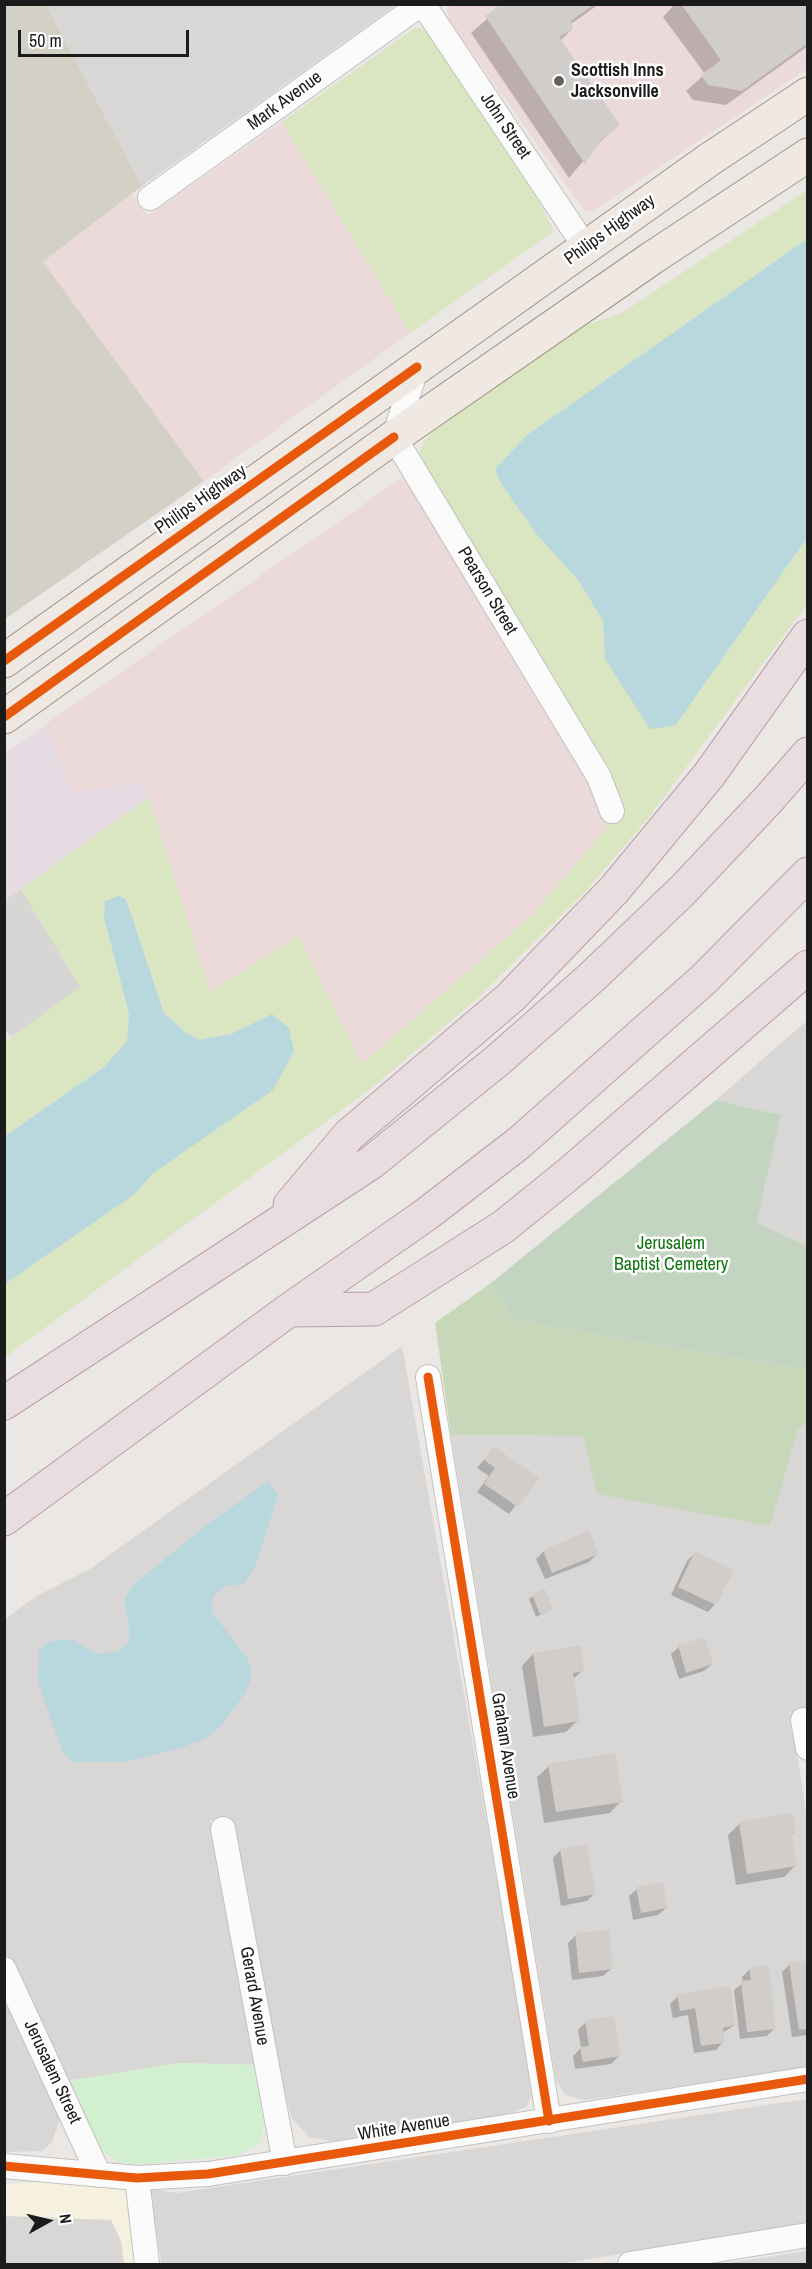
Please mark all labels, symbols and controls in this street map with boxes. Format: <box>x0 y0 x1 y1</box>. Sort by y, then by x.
scale bar <box>21 18 192 56</box>
text: 50 m <box>29 28 62 53</box>
place label: Scottish Inns Jacksonville <box>571 60 664 103</box>
street label: Mark Avenue <box>244 67 326 135</box>
marker: Scottish Inns Jacksonville <box>552 74 566 88</box>
street label: John Street <box>475 89 535 163</box>
street label: Philips Highway <box>561 190 659 270</box>
street label: Philips Highway <box>151 461 251 539</box>
street label: Pearson Street <box>452 543 522 639</box>
park label: Jerusalem Baptist Cemetery <box>614 1233 728 1276</box>
street label: Graham Avenue <box>486 1691 524 1801</box>
street label: Gerard Avenue <box>235 1945 273 2047</box>
street label: Jerusalem Street <box>19 2017 85 2127</box>
street label: White Avenue <box>357 2110 451 2146</box>
north arrow <box>18 2191 78 2251</box>
text: N <box>54 2212 77 2225</box>

